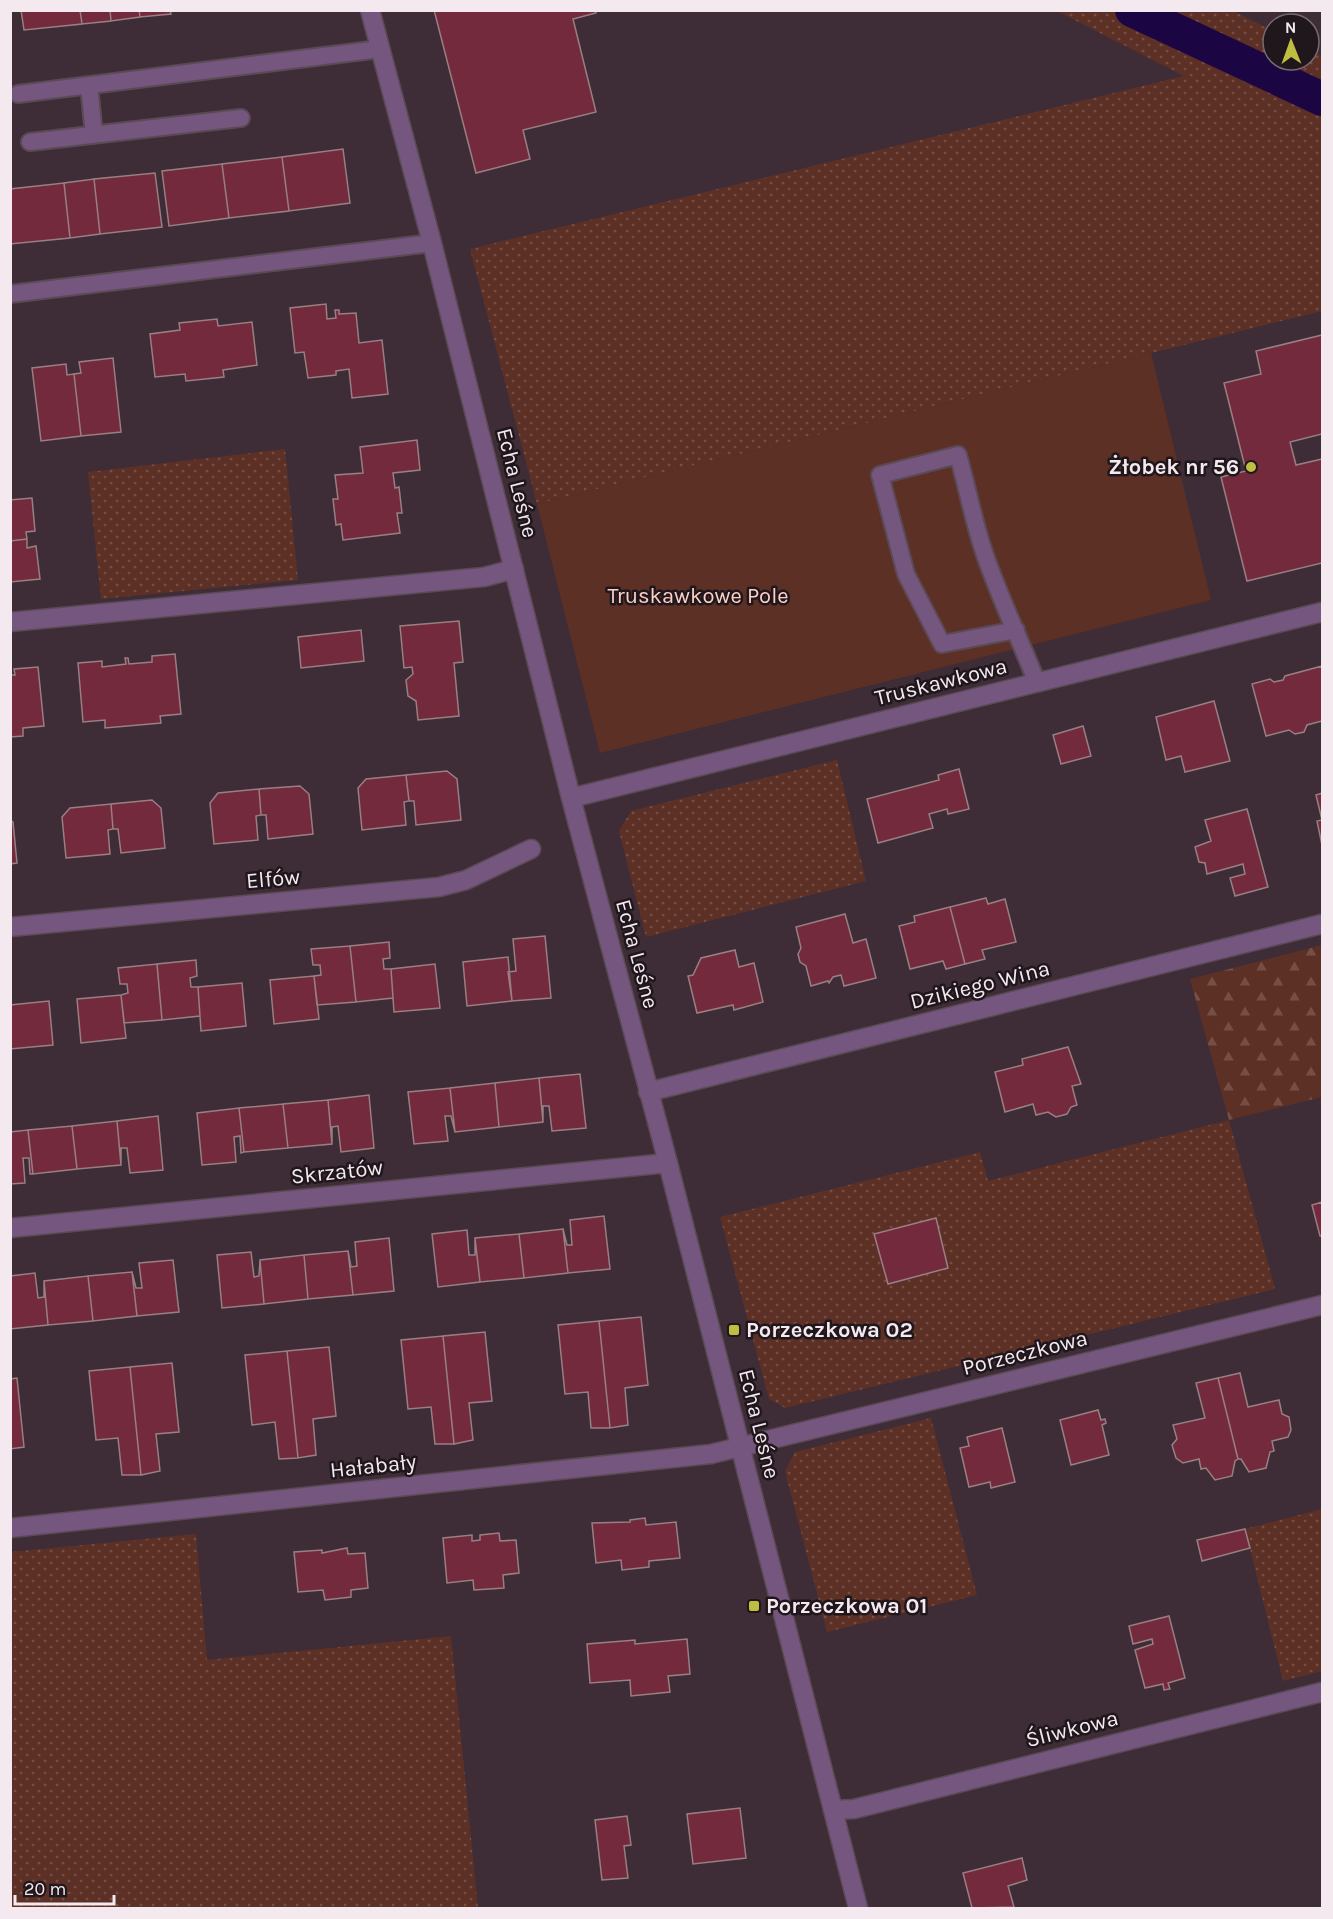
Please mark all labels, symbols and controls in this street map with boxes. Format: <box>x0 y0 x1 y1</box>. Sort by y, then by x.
north arrow <box>1261 12 1321 72</box>
text: N <box>1285 18 1297 37</box>
street label: Echa Leśne <box>491 425 543 541</box>
place label: Żłobek nr 56 <box>1108 454 1239 480</box>
marker: Żłobek nr 56 <box>1244 460 1258 474</box>
park label: Truskawkowe Pole <box>607 583 789 609</box>
street label: Truskawkowa <box>872 653 1010 711</box>
street label: Elfów <box>245 864 301 894</box>
street label: Echa Leśne <box>610 897 664 1011</box>
street label: Dzikiego Wina <box>907 955 1053 1015</box>
street label: Skrzatów <box>290 1154 384 1190</box>
place label: Porzeczkowa 02 <box>746 1317 913 1343</box>
marker: Porzeczkowa 02 <box>727 1323 741 1337</box>
street label: Porzeczkowa <box>960 1325 1090 1381</box>
street label: Echa Leśne <box>733 1366 785 1482</box>
street label: Hałabały <box>329 1449 417 1483</box>
place label: Porzeczkowa 01 <box>766 1593 927 1619</box>
marker: Porzeczkowa 01 <box>747 1599 761 1613</box>
street label: Śliwkowa <box>1023 1704 1121 1753</box>
scale bar <box>15 1868 114 1906</box>
text: 20 m <box>24 1878 66 1900</box>

